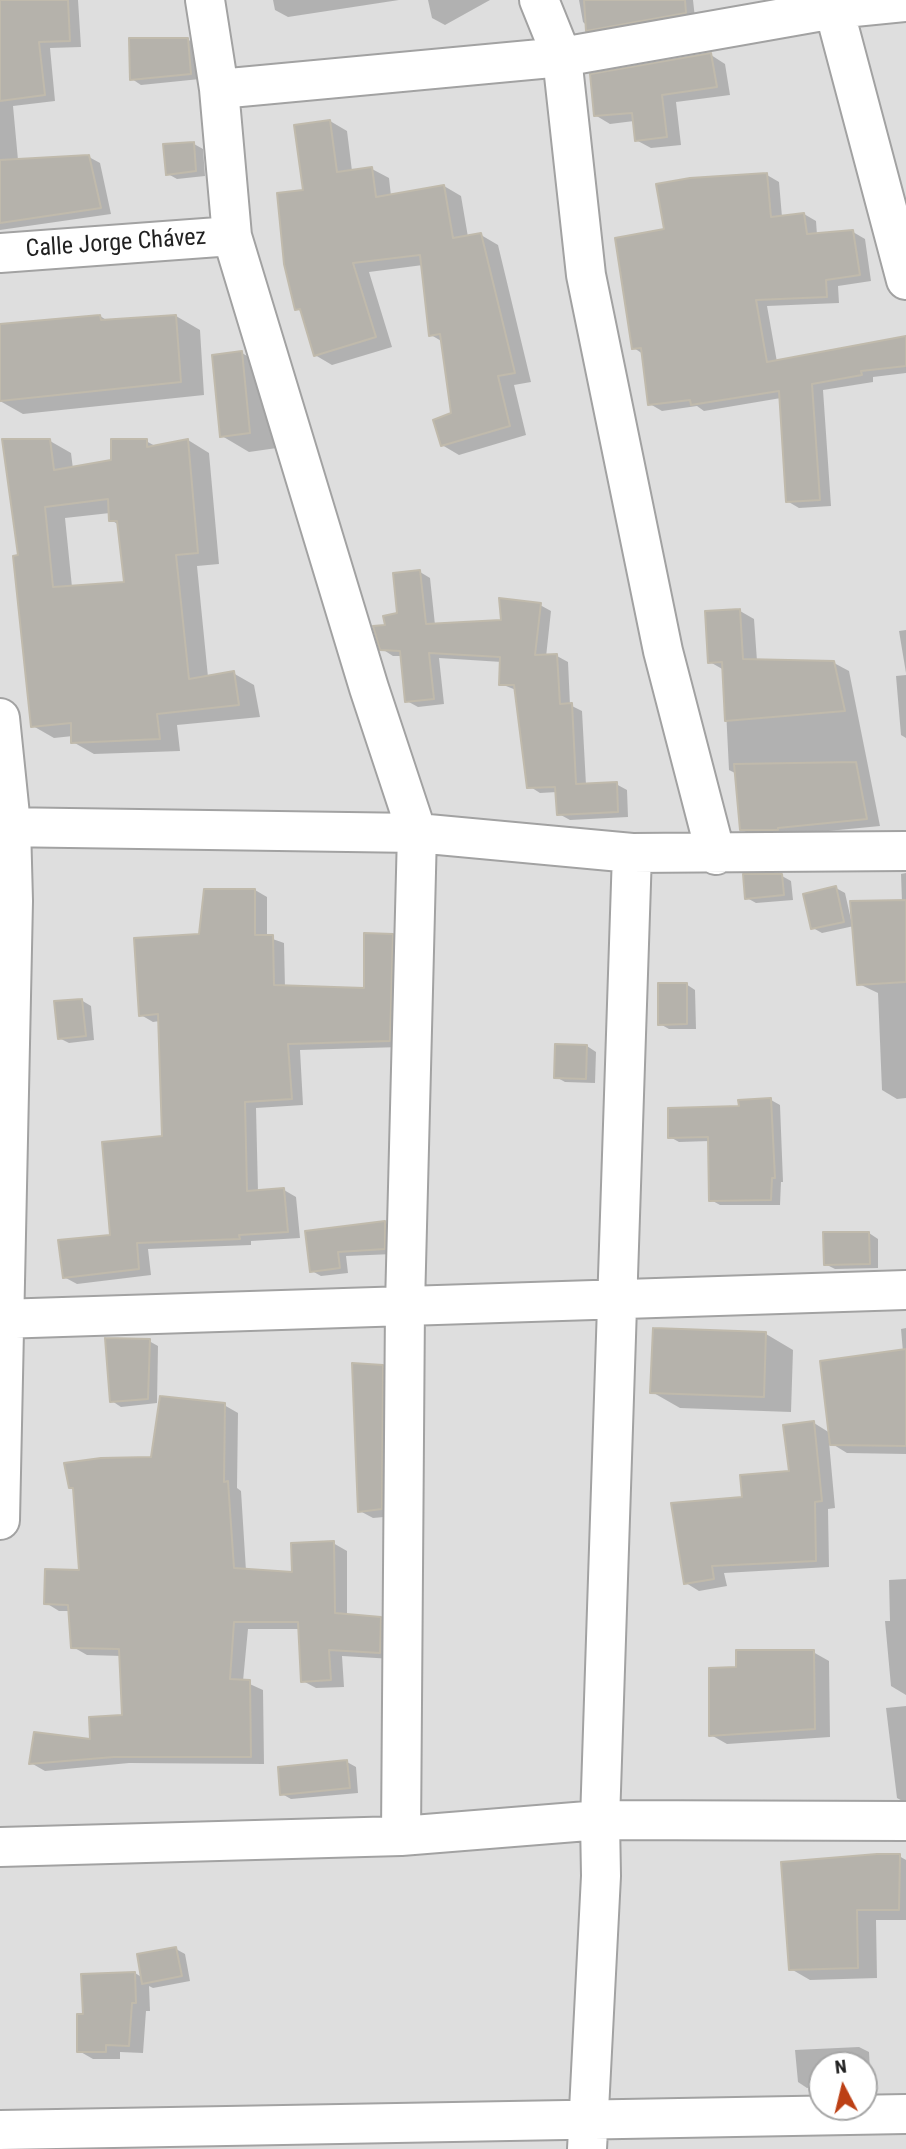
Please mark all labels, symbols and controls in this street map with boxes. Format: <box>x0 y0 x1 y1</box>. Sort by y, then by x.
street label: Calle Jorge Chávez <box>25 223 207 265</box>
north arrow <box>808 2051 878 2121</box>
text: N <box>833 2055 848 2079</box>

